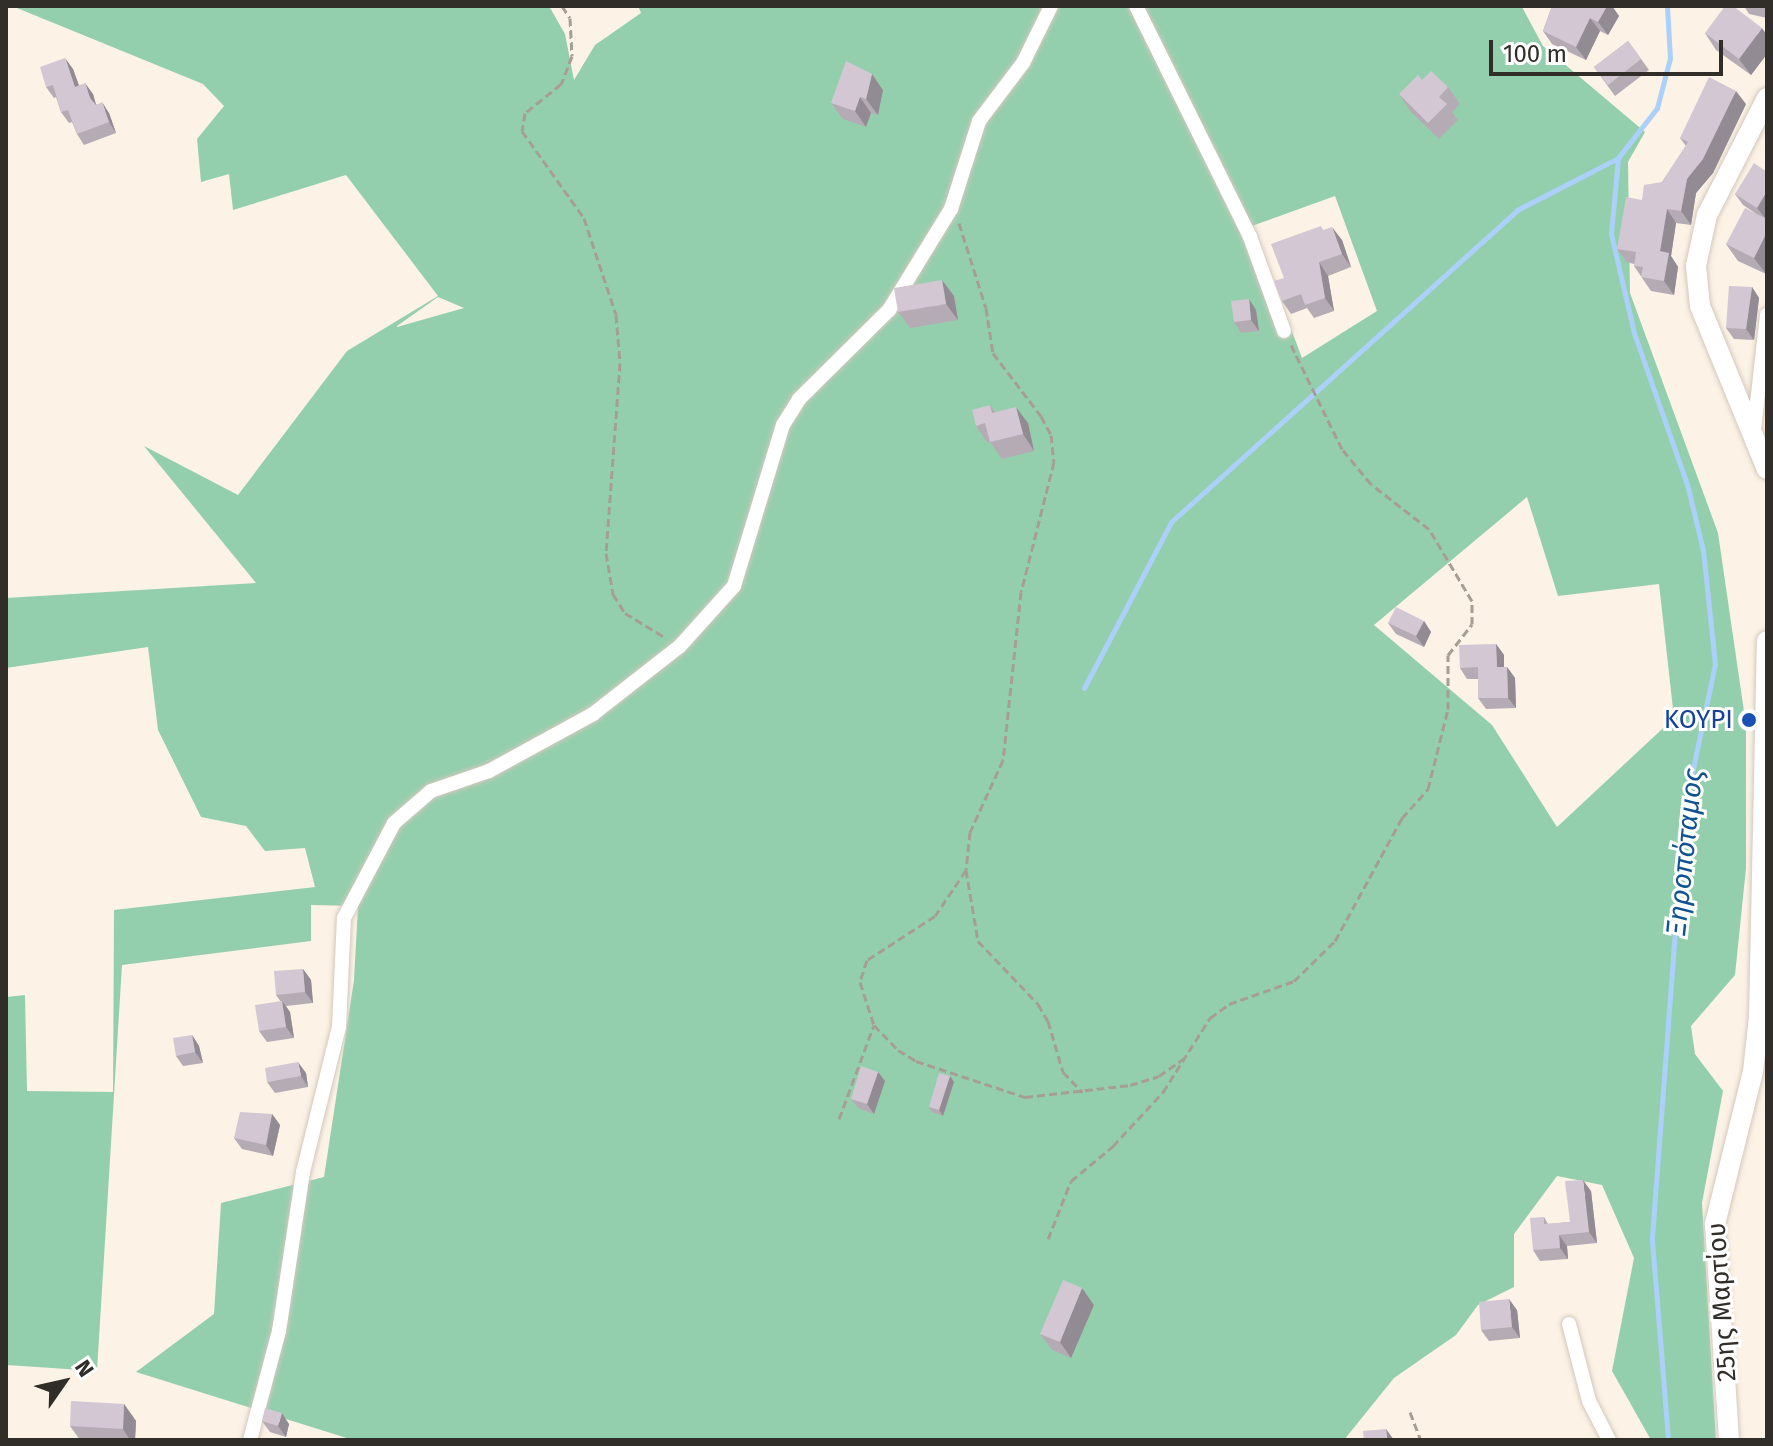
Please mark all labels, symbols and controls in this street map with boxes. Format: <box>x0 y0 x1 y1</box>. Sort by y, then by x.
scale bar <box>1493 24 1727 74</box>
text: 100 m <box>1503 40 1567 68</box>
place label: ΚΟΥΡΙ <box>1664 704 1733 736</box>
marker: ΚΟΥΡΙ <box>1740 711 1758 729</box>
water label: Ξηροπόταμος <box>1660 767 1710 937</box>
street label: 25ης Μαρτίου <box>1701 1221 1743 1383</box>
north arrow <box>24 1342 104 1422</box>
text: N <box>69 1355 100 1382</box>

